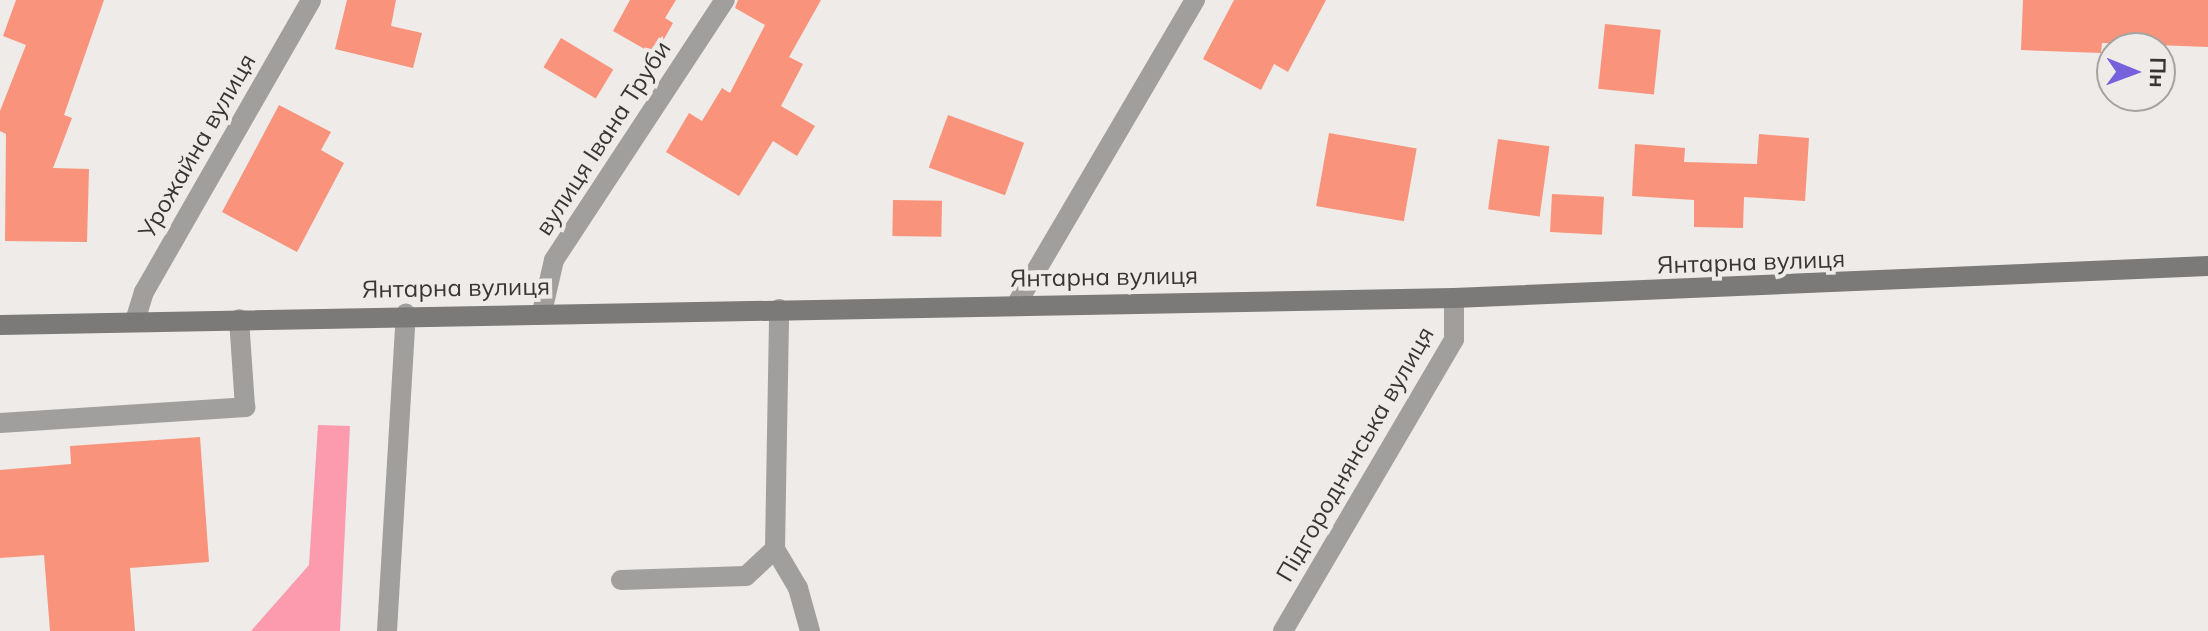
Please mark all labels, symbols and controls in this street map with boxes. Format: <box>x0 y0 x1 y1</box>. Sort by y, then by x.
north arrow <box>2096 32 2176 112</box>
street label: вулиця Івана Труби <box>529 35 677 241</box>
street label: Урожайна вулиця <box>132 48 262 244</box>
text: Пн <box>2144 57 2172 88</box>
street label: Янтарна вулиця <box>1656 244 1846 280</box>
street label: Янтарна вулиця <box>1010 261 1198 293</box>
street label: Янтарна вулиця <box>362 272 550 304</box>
street label: Підгороднянська вулиця <box>1270 321 1440 587</box>

